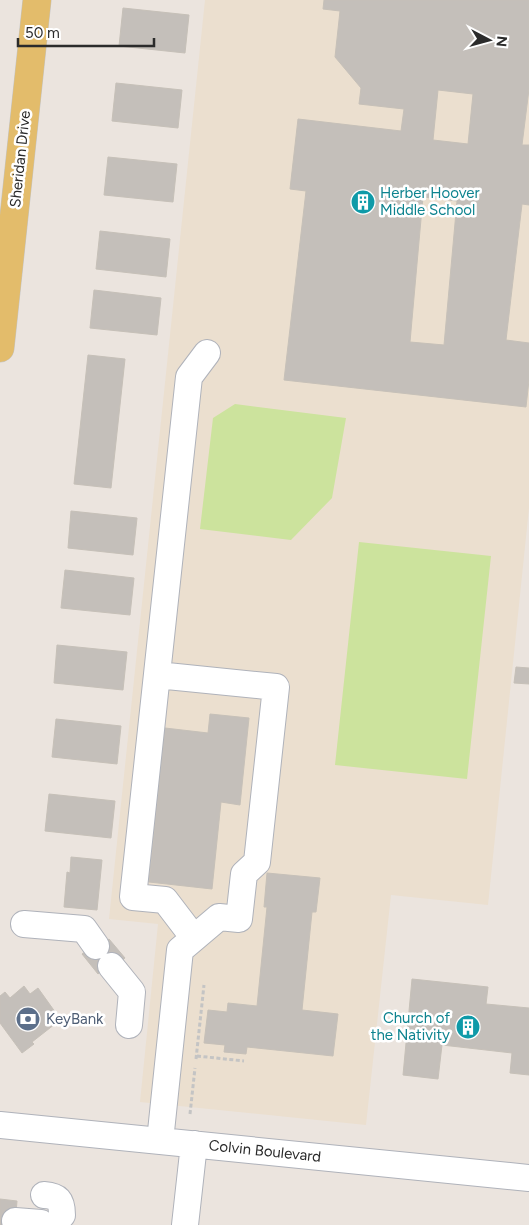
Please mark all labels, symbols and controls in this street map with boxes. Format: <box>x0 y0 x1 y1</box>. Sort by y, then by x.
scale bar <box>18 15 154 47</box>
north arrow <box>464 15 514 65</box>
text: 50 m <box>25 24 60 42</box>
text: N <box>492 35 510 48</box>
street label: Sheridan Drive <box>6 110 34 208</box>
place label: Herber Hoover Middle School <box>380 184 480 219</box>
building icon: Herber Hoover Middle School <box>350 189 376 215</box>
bank icon: KeyBank <box>15 1006 41 1032</box>
place label: Church of the Nativity <box>371 1009 450 1044</box>
place label: KeyBank <box>46 1010 104 1028</box>
building icon: Church of the Nativity <box>455 1014 481 1040</box>
street label: Colvin Boulevard <box>208 1136 322 1166</box>

